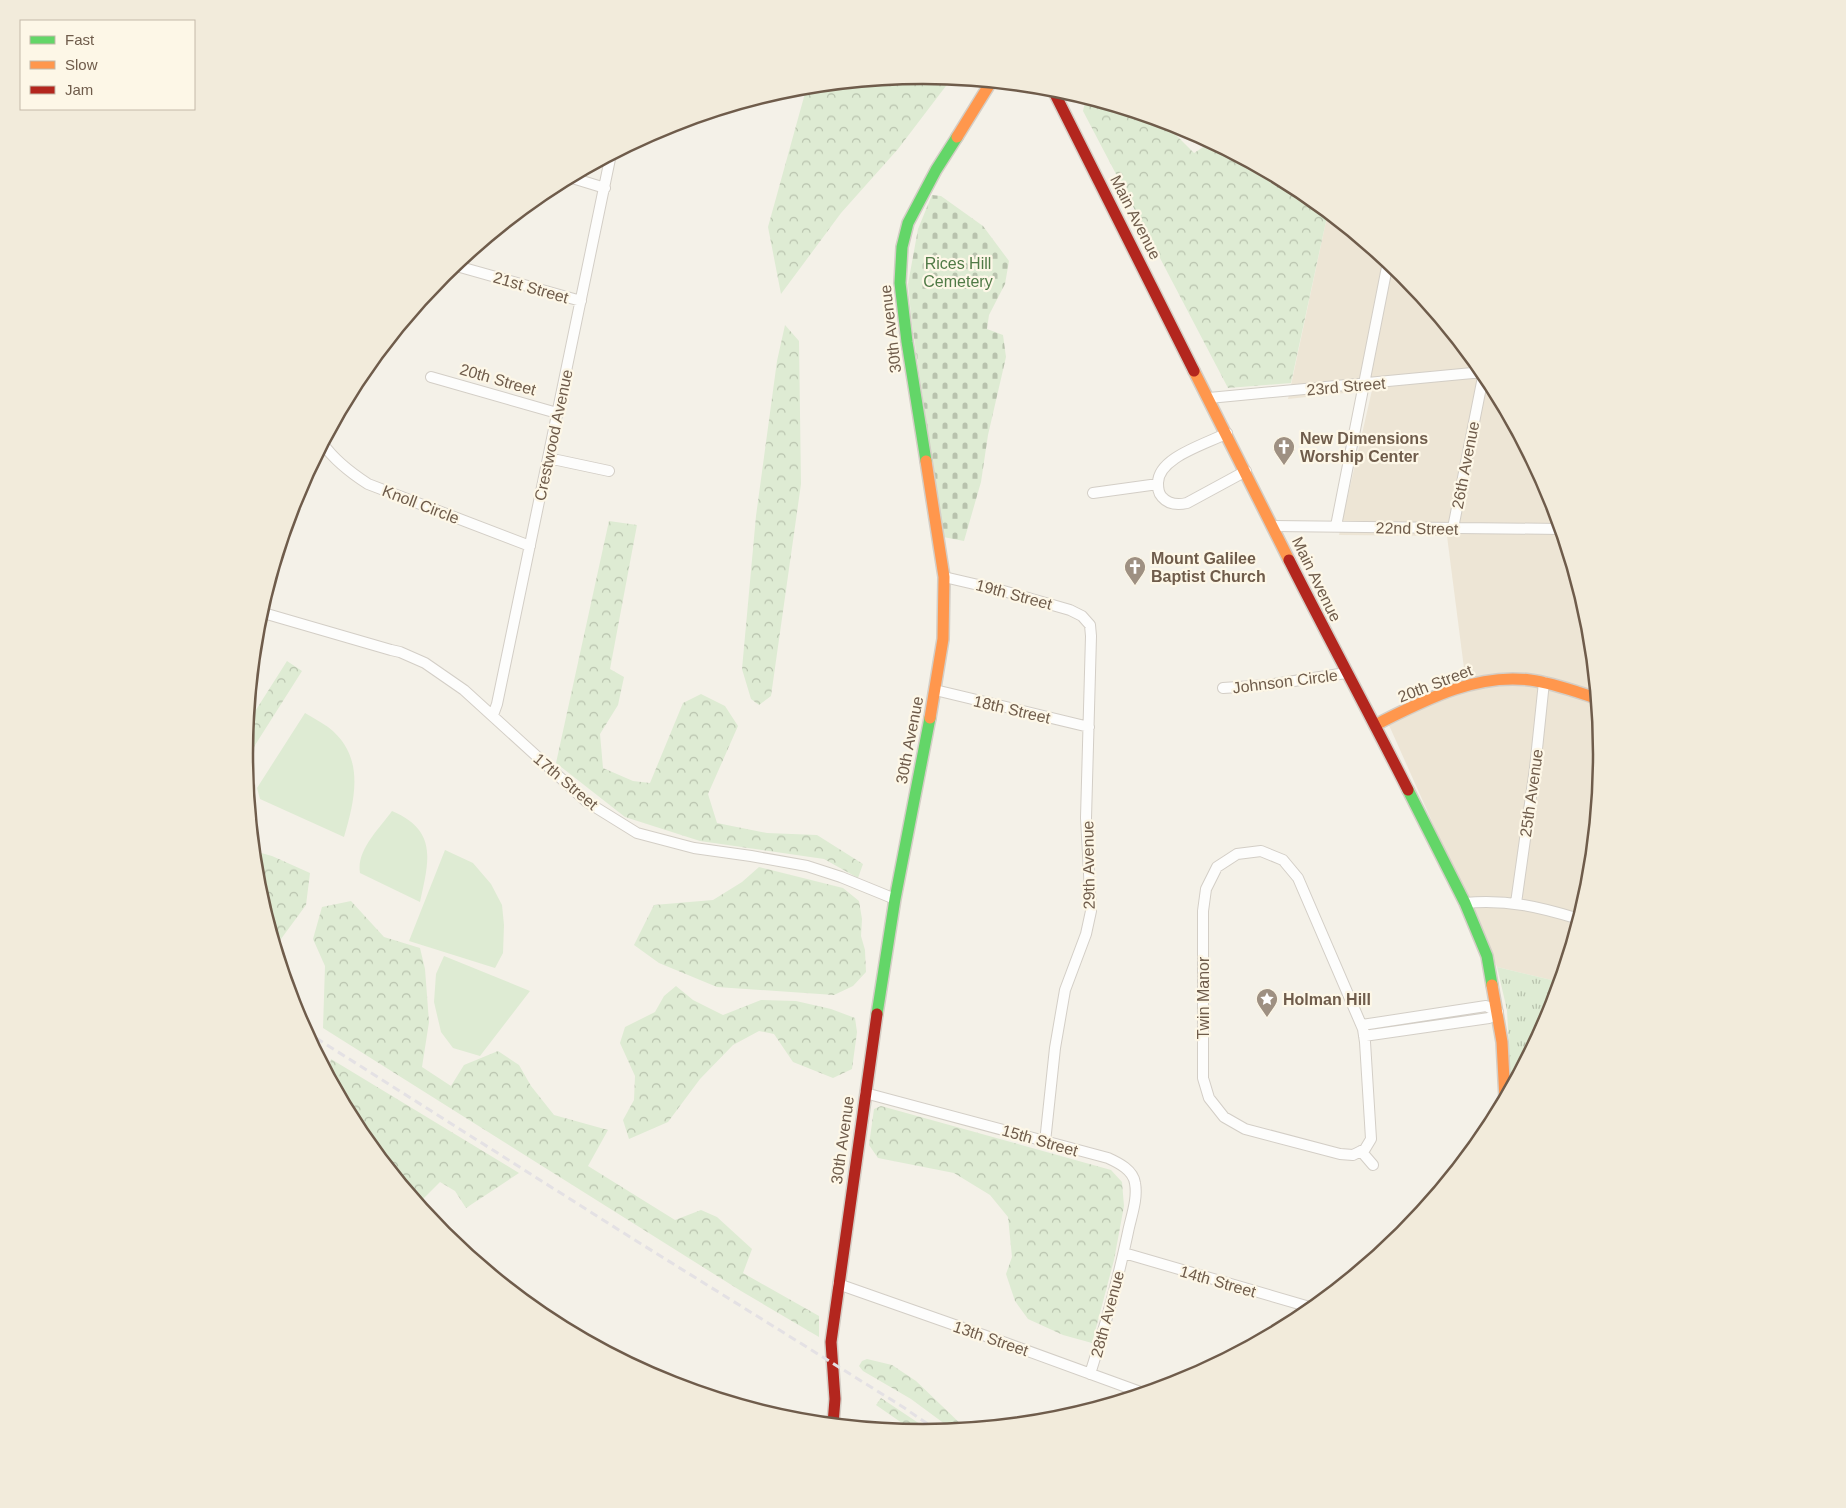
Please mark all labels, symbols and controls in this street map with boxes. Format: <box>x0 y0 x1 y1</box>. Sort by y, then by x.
legend <box>20 20 195 110</box>
text: Fast <box>65 31 95 48</box>
text: Slow <box>65 56 98 73</box>
text: Jam <box>65 81 93 98</box>
street label: Main Avenue <box>1107 172 1164 262</box>
park label: Rices Hill Cemetery <box>923 255 993 290</box>
street label: 21st Street <box>491 269 571 306</box>
street label: 30th Avenue <box>877 284 904 374</box>
street label: 20th Street <box>458 361 538 399</box>
street label: Crestwood Avenue <box>531 368 576 502</box>
street label: 23rd Street <box>1306 375 1387 398</box>
street label: 26th Avenue <box>1449 420 1482 510</box>
place label: New Dimensions Worship Center <box>1300 430 1428 465</box>
church icon: New Dimensions Worship Center <box>1272 435 1296 466</box>
street label: Knoll Circle <box>380 482 462 527</box>
street label: 22nd Street <box>1375 519 1459 538</box>
street label: Main Avenue <box>1289 534 1344 624</box>
place label: Mount Galilee Baptist Church <box>1151 550 1266 585</box>
church icon: Mount Galilee Baptist Church <box>1123 555 1147 586</box>
street label: 19th Street <box>974 576 1054 613</box>
street label: 20th Street <box>1396 661 1475 705</box>
street label: Johnson Circle <box>1232 667 1339 696</box>
street label: 18th Street <box>972 692 1052 727</box>
street label: 30th Avenue <box>893 695 926 785</box>
street label: 25th Avenue <box>1517 748 1546 838</box>
street label: 17th Street <box>530 750 602 813</box>
street label: 29th Avenue <box>1079 820 1098 909</box>
street label: Twin Manor <box>1195 956 1212 1039</box>
place icon: Holman Hill <box>1255 987 1279 1018</box>
place label: Holman Hill <box>1283 991 1371 1008</box>
street label: 30th Avenue <box>828 1095 857 1185</box>
street label: 15th Street <box>1000 1122 1080 1160</box>
street label: 14th Street <box>1178 1263 1258 1301</box>
street label: 28th Avenue <box>1088 1269 1127 1359</box>
street label: 13th Street <box>951 1318 1031 1359</box>

